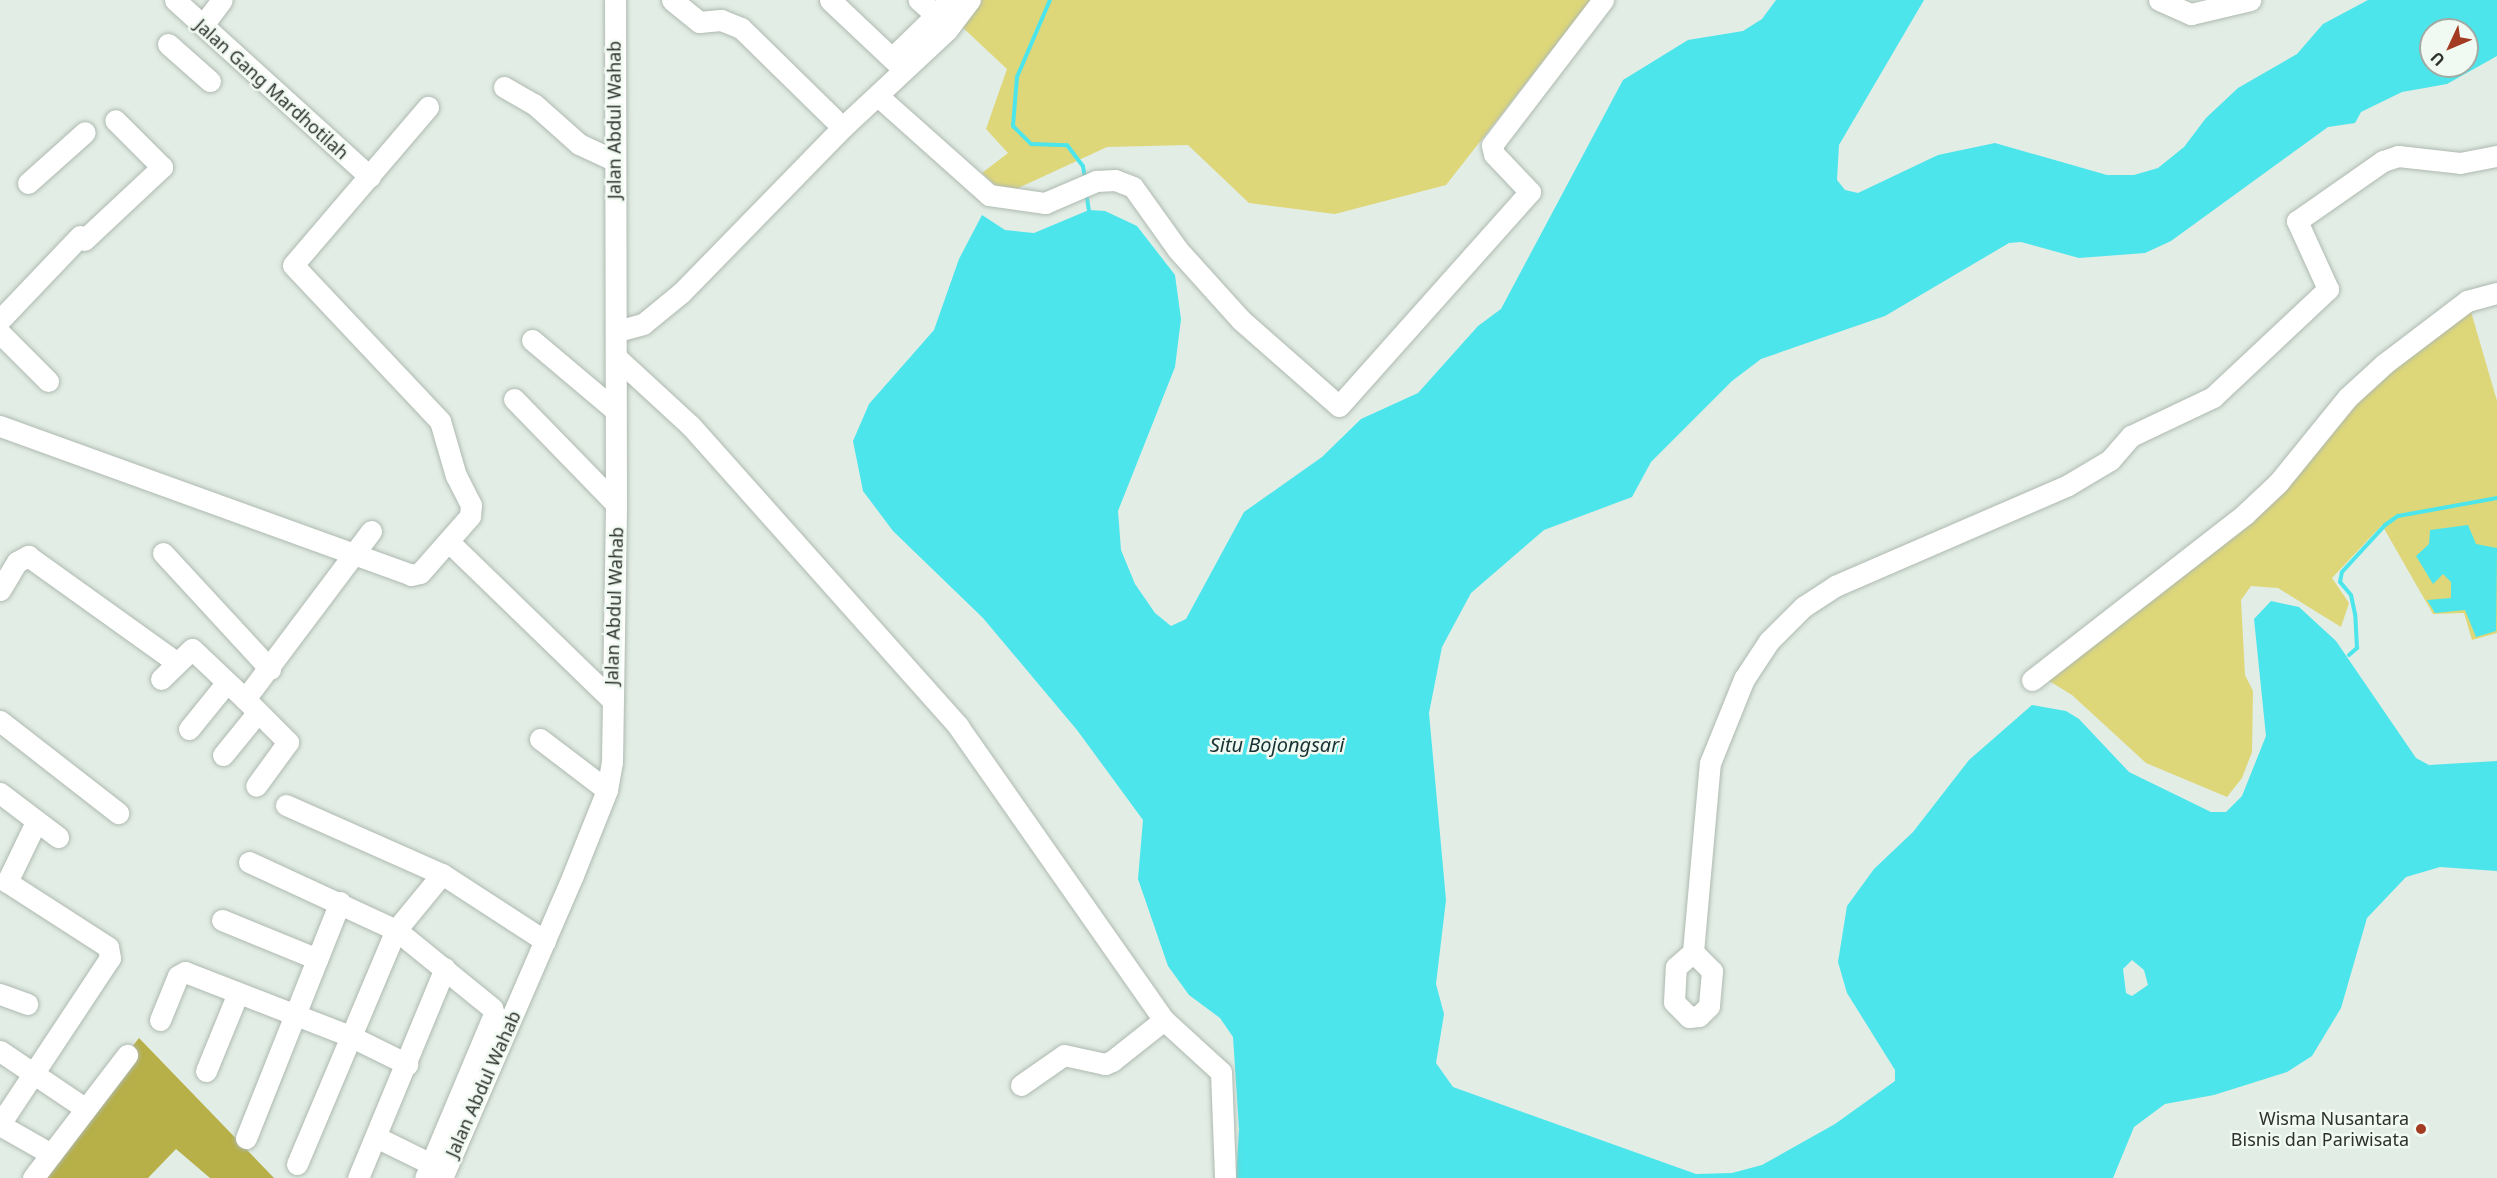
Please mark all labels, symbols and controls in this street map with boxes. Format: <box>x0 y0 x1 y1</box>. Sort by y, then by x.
street label: Jalan Gang Mardhotilah <box>191 14 353 164</box>
north arrow <box>2419 18 2479 78</box>
street label: Jalan Abdul Wahab <box>603 41 625 199</box>
text: U <box>2425 47 2450 71</box>
street label: Jalan Abdul Wahab <box>600 526 628 686</box>
water label: Situ Bojongsari <box>1210 732 1344 756</box>
street label: Jalan Abdul Wahab <box>441 1007 525 1161</box>
place label: Wisma Nusantara Bisnis dan Pariwisata <box>2231 1108 2409 1150</box>
marker: Wisma Nusantara Bisnis dan Pariwisata <box>2414 1122 2428 1136</box>

